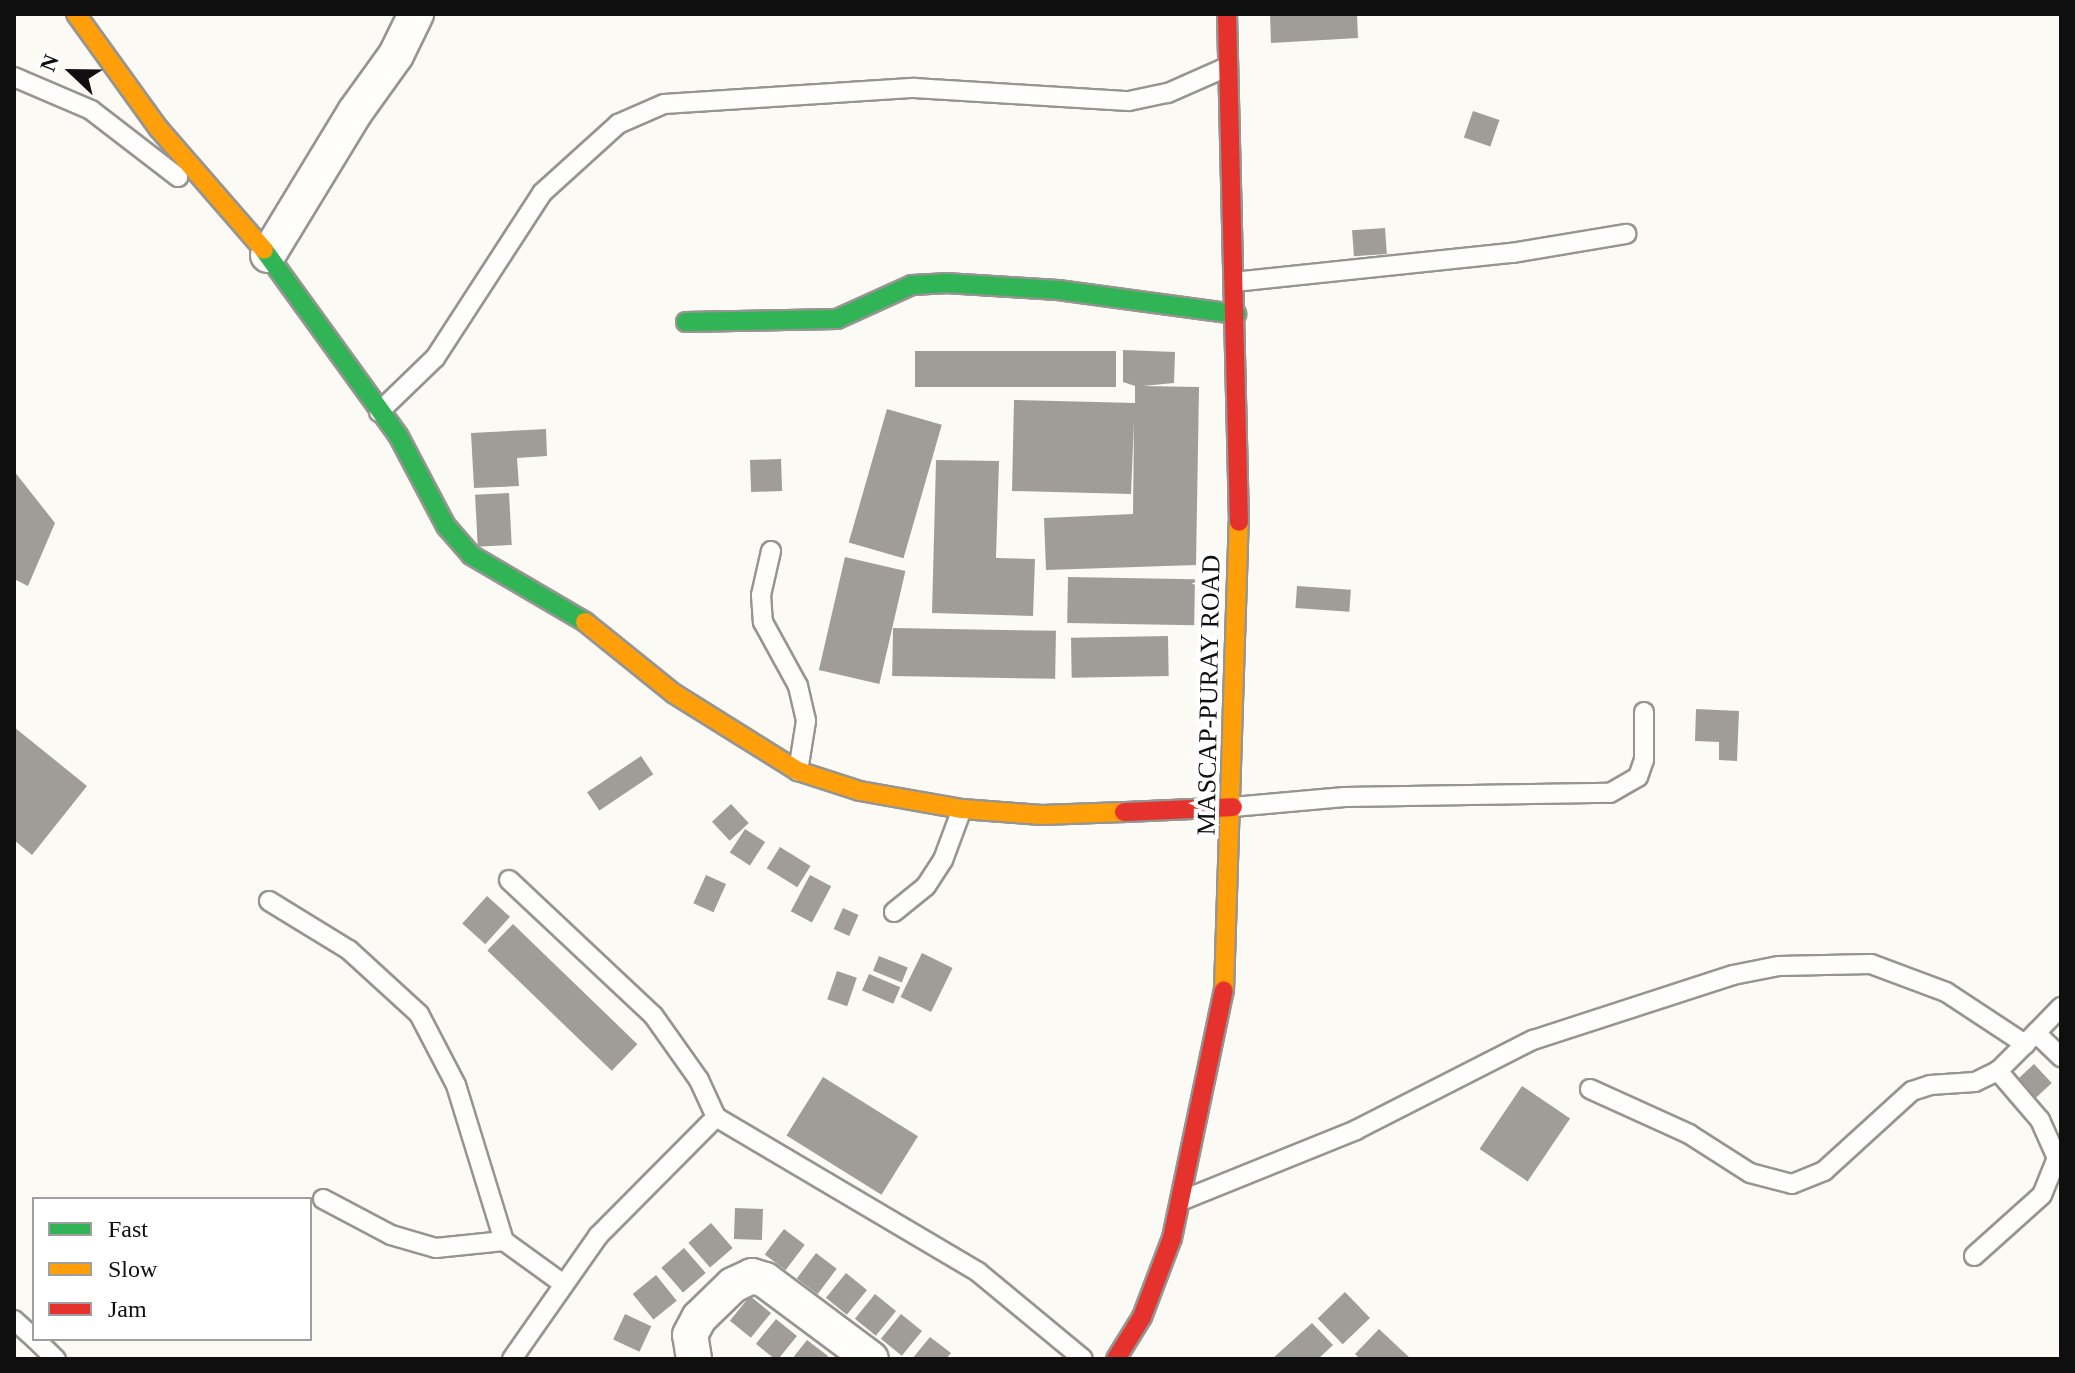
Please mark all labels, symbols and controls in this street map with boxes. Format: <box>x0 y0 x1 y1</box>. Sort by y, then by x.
north arrow <box>32 32 112 112</box>
text: N <box>35 51 64 75</box>
street label: MASCAP-PURAY ROAD <box>1191 554 1227 836</box>
legend <box>32 1197 312 1341</box>
text: Fast <box>108 1216 148 1242</box>
text: Slow <box>108 1256 157 1282</box>
text: Jam <box>108 1296 147 1322</box>

